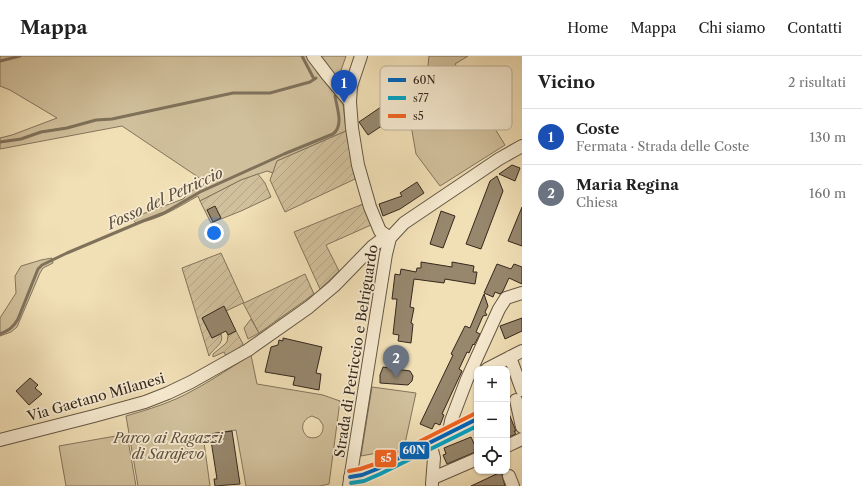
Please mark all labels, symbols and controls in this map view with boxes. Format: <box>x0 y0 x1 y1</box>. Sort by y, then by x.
text: Mappa <box>20 16 88 39</box>
text: Home <box>567 19 608 37</box>
text: Mappa <box>630 19 676 37</box>
text: Chi siamo <box>698 19 765 37</box>
text: Contatti <box>787 19 842 37</box>
legend <box>380 66 512 130</box>
pin: 1 <box>331 70 357 103</box>
text: Vicino <box>538 72 595 92</box>
text: 60N <box>413 73 436 87</box>
text: 2 risultati <box>788 74 846 90</box>
text: s77 <box>413 91 429 105</box>
text: s5 <box>413 109 424 123</box>
text: Coste <box>576 119 619 138</box>
text: 1 <box>548 129 554 145</box>
text: 130 m <box>810 129 846 145</box>
text: Fermata · Strada delle Coste <box>576 138 749 154</box>
water label: Fosso del Petriccio <box>103 163 226 234</box>
text: Maria Regina <box>576 175 679 194</box>
text: 2 <box>547 185 555 201</box>
text: 160 m <box>809 185 846 201</box>
text: Chiesa <box>576 194 618 210</box>
your location <box>204 223 224 243</box>
street label: Strada di Petriccio e Belriguardo <box>330 243 382 459</box>
pin: 2 <box>383 345 409 378</box>
map controls <box>474 366 510 474</box>
button: + <box>474 366 510 402</box>
street label: Via Gaetano Milanesi <box>24 369 167 426</box>
button: − <box>474 402 510 438</box>
park label: Parco ai Ragazzi di Sarajevo <box>112 429 224 463</box>
button: locate <box>474 438 510 474</box>
line badge: 60N <box>399 441 430 460</box>
text: 60N <box>402 443 426 457</box>
line badge: s5 <box>374 449 397 468</box>
text: s5 <box>380 451 392 465</box>

